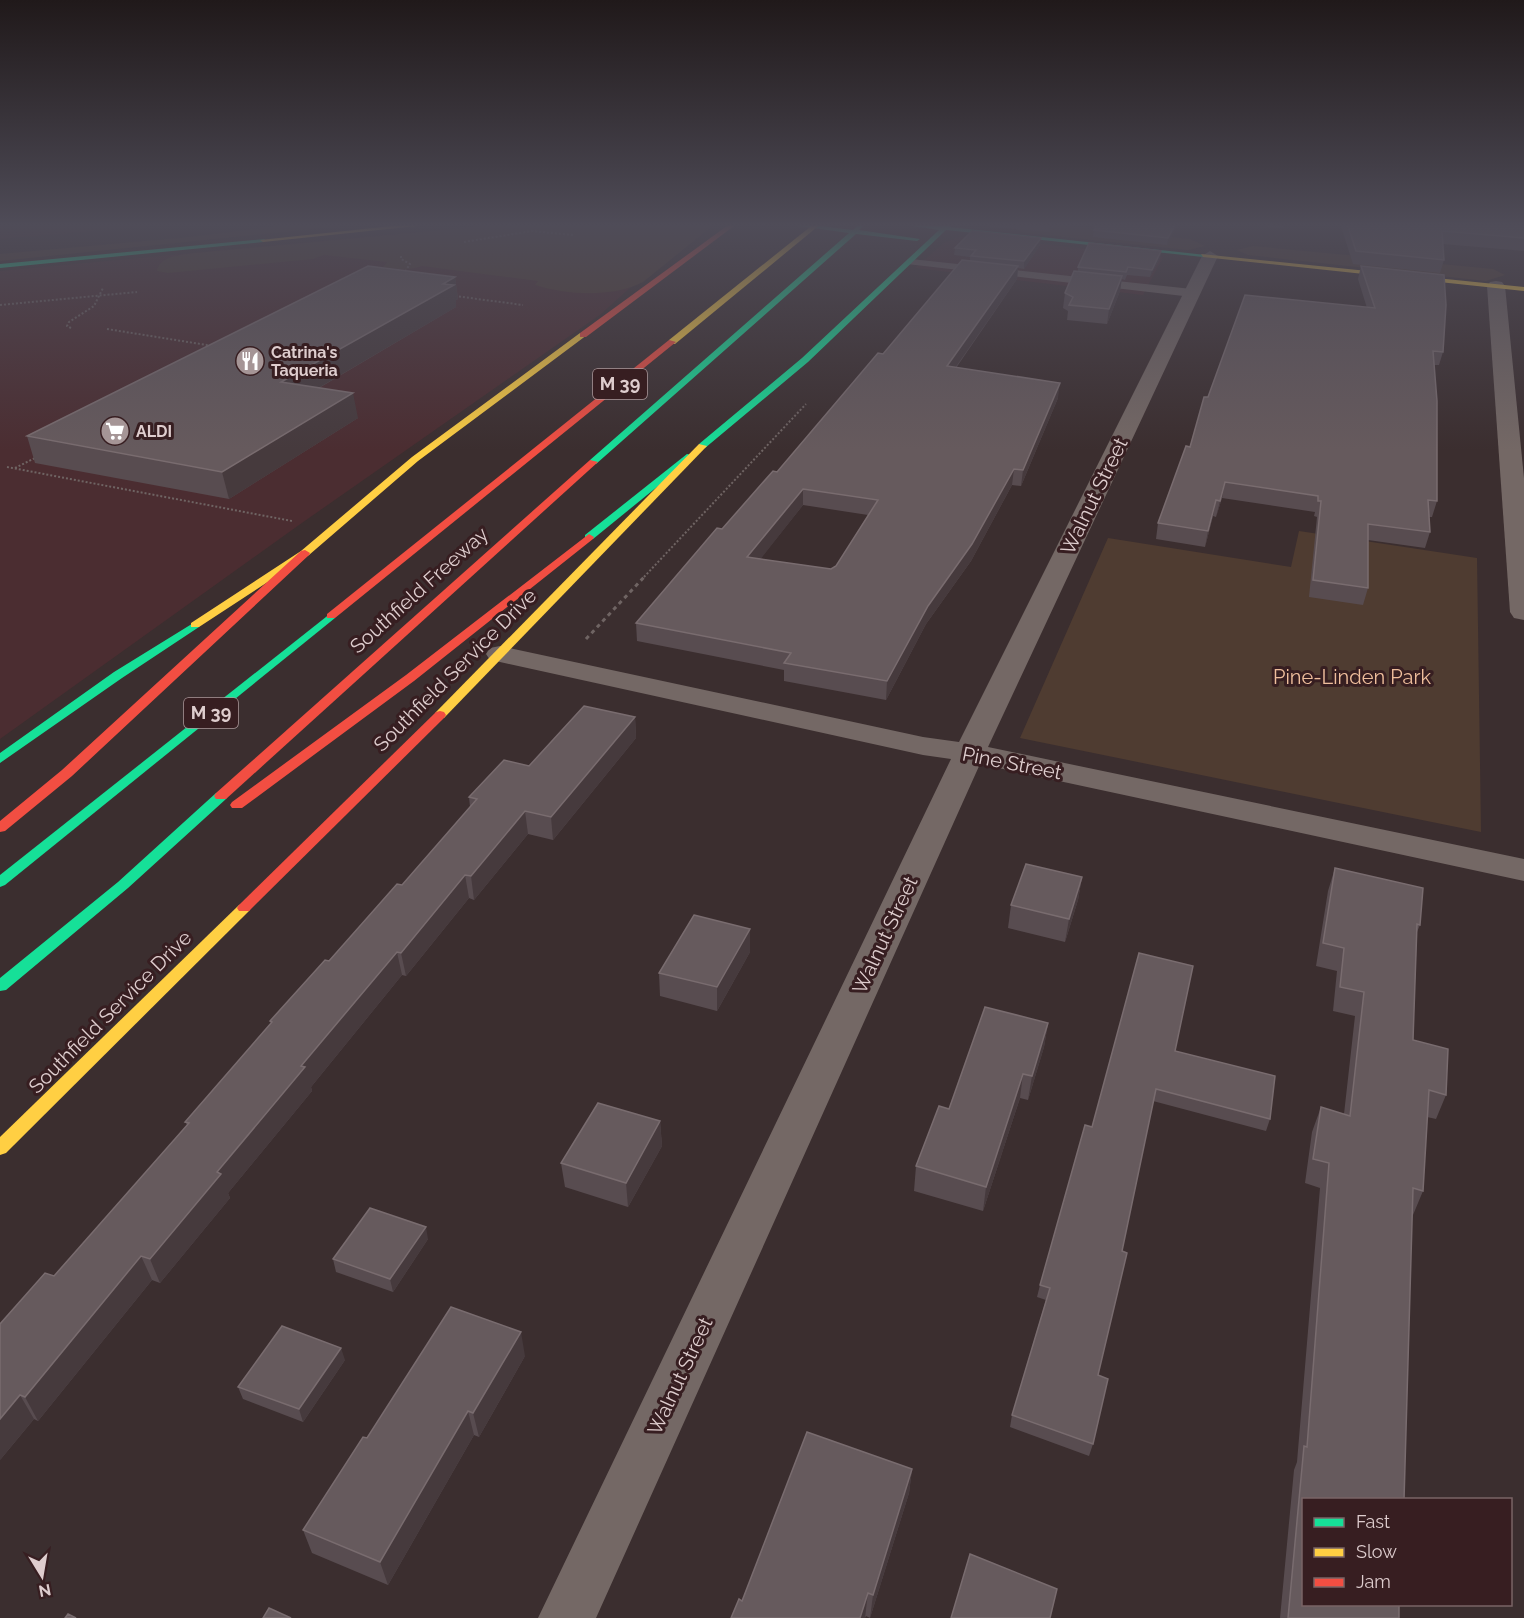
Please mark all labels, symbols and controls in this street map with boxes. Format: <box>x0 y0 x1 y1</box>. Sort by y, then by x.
place label: Catrina's Taqueria <box>271 343 338 380</box>
restaurant icon: Catrina's Taqueria <box>234 345 266 377</box>
road number: M 39 <box>593 369 647 399</box>
supermarket icon: ALDI <box>99 415 131 447</box>
place label: ALDI <box>136 422 172 441</box>
street label: Walnut Street <box>1055 433 1133 558</box>
street label: Southfield Freeway <box>345 522 493 658</box>
street label: Southfield Service Drive <box>369 583 542 756</box>
park label: Pine-Linden Park <box>1273 665 1431 689</box>
road number: M 39 <box>184 698 238 728</box>
street label: Pine Street <box>960 742 1064 784</box>
street label: Walnut Street <box>847 872 923 998</box>
street label: Southfield Service Drive <box>24 925 197 1098</box>
street label: Walnut Street <box>642 1313 718 1439</box>
legend <box>1302 1498 1512 1606</box>
text: Fast <box>1356 1511 1390 1532</box>
text: Slow <box>1356 1541 1397 1562</box>
north arrow <box>12 1546 72 1606</box>
text: Jam <box>1356 1571 1391 1592</box>
text: N <box>37 1580 53 1601</box>

